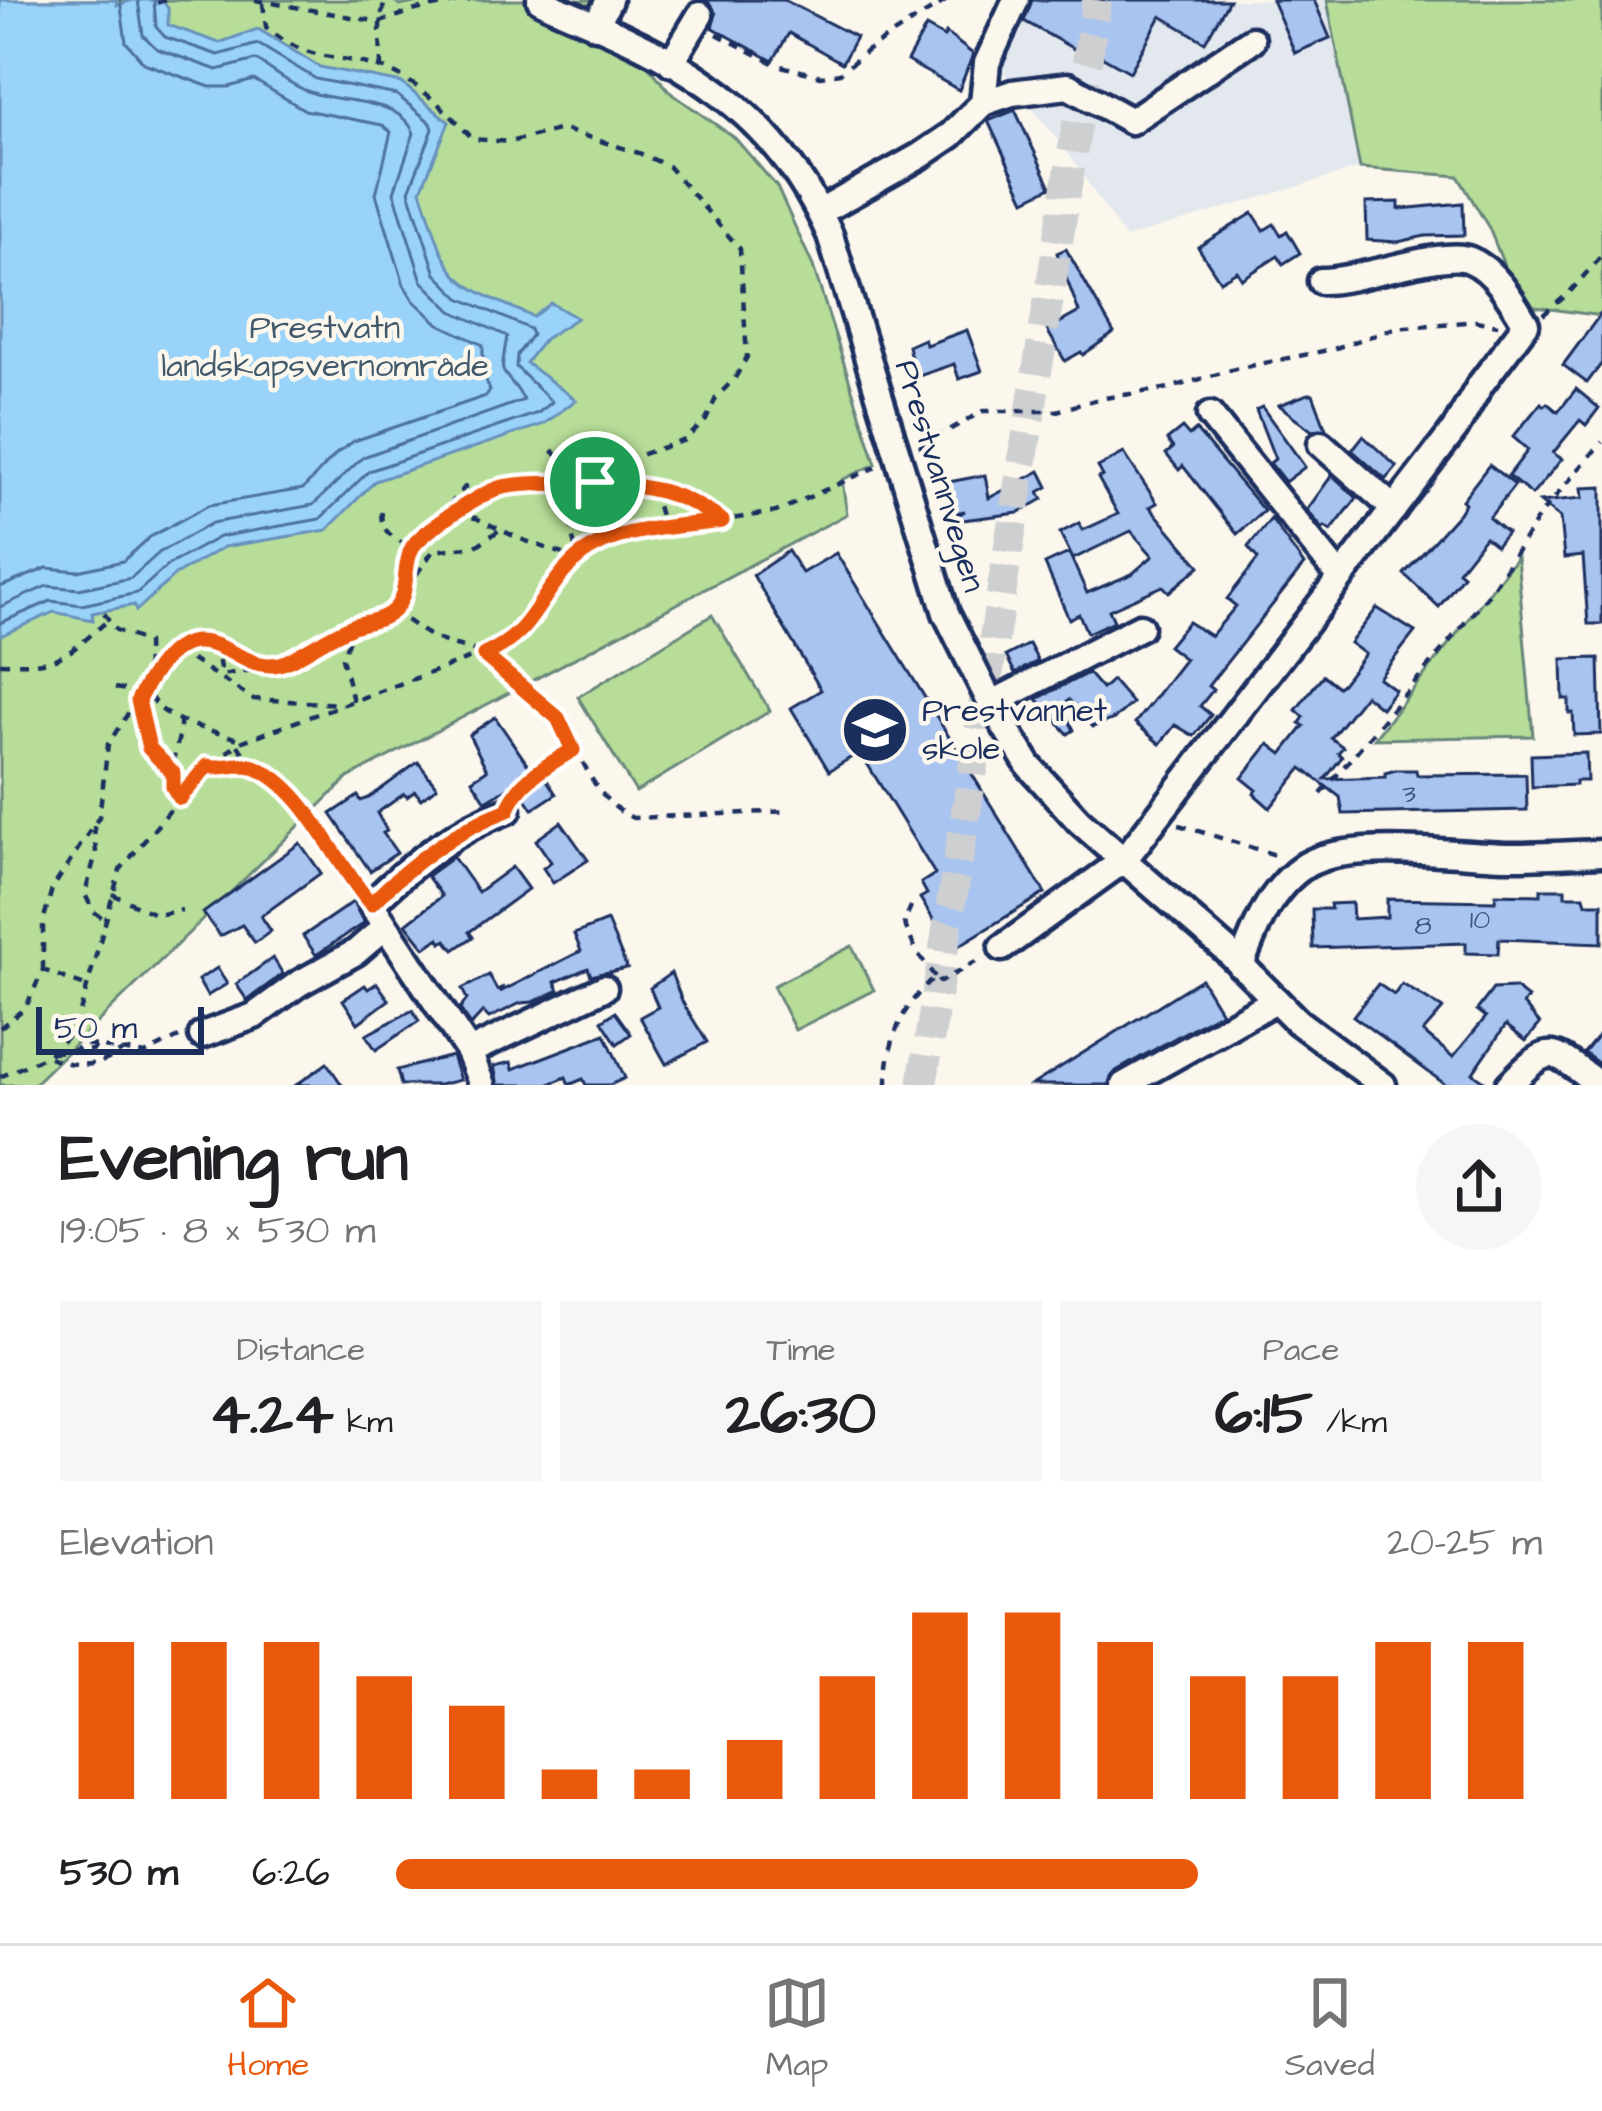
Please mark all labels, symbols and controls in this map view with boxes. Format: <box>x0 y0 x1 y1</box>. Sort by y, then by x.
park label: Prestvatn landskapsvernområde <box>161 305 489 389</box>
street label: Prestvannvegen <box>881 354 997 598</box>
pin <box>544 431 646 533</box>
icon: arrive <box>562 449 628 515</box>
place label: Prestvannet skole <box>922 688 1107 772</box>
school or university icon: Prestvannet skole <box>840 695 910 765</box>
house number: 3 <box>1402 775 1416 813</box>
house number: 10 <box>1470 901 1490 939</box>
house number: 8 <box>1414 907 1432 945</box>
scale bar <box>36 1001 204 1054</box>
text: 50 m <box>54 1005 137 1051</box>
text: Evening run <box>60 1114 408 1206</box>
button: share <box>1416 1124 1542 1250</box>
text: 19:05 · 8 × 530 m <box>60 1205 376 1259</box>
text: Distance <box>237 1327 365 1373</box>
text: Time <box>766 1327 836 1373</box>
text: Pace <box>1263 1327 1339 1373</box>
text: 4.24 <box>209 1373 334 1456</box>
text: 26:30 <box>726 1373 876 1456</box>
text: 6:15 <box>1215 1373 1313 1456</box>
text: km <box>334 1399 393 1445</box>
text: /km <box>1313 1399 1387 1445</box>
text: Elevation <box>60 1517 214 1571</box>
text: 20–25 m <box>1387 1517 1542 1571</box>
text: 530 m <box>60 1847 178 1901</box>
text: 6:26 <box>252 1847 330 1901</box>
tab: Home <box>227 1970 309 2088</box>
tab: Map <box>764 1970 830 2088</box>
tab: Saved <box>1285 1970 1375 2088</box>

